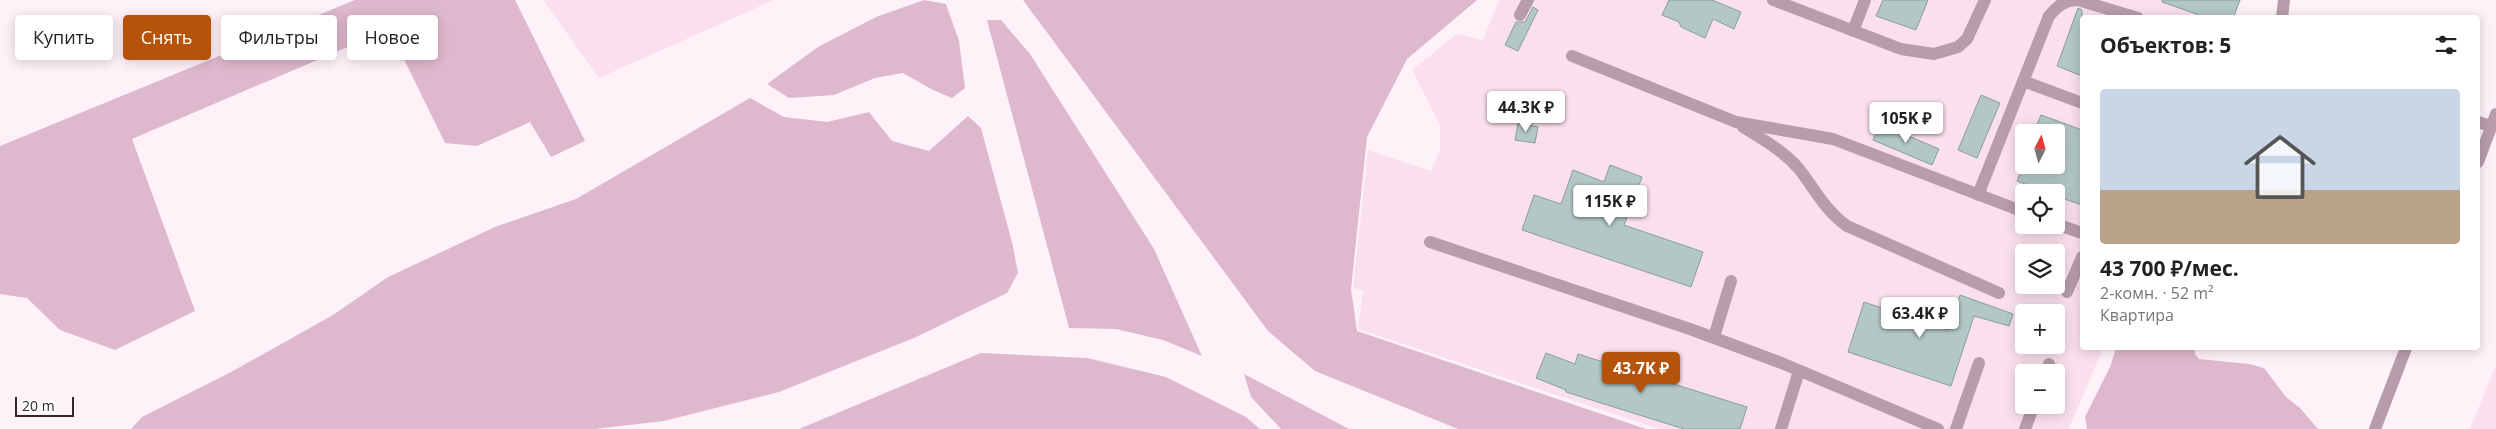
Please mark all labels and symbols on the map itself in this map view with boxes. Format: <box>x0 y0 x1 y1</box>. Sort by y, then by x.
pin: 44.3K ₽ <box>1480 90 1572 133</box>
pin: 105K ₽ <box>1865 102 1947 144</box>
north arrow <box>2015 124 2065 174</box>
pin: 115K ₽ <box>1569 184 1651 227</box>
pin: 63.4K ₽ <box>1874 296 1966 339</box>
pin: 43.7K ₽ <box>1595 352 1687 394</box>
scale bar <box>15 394 74 417</box>

